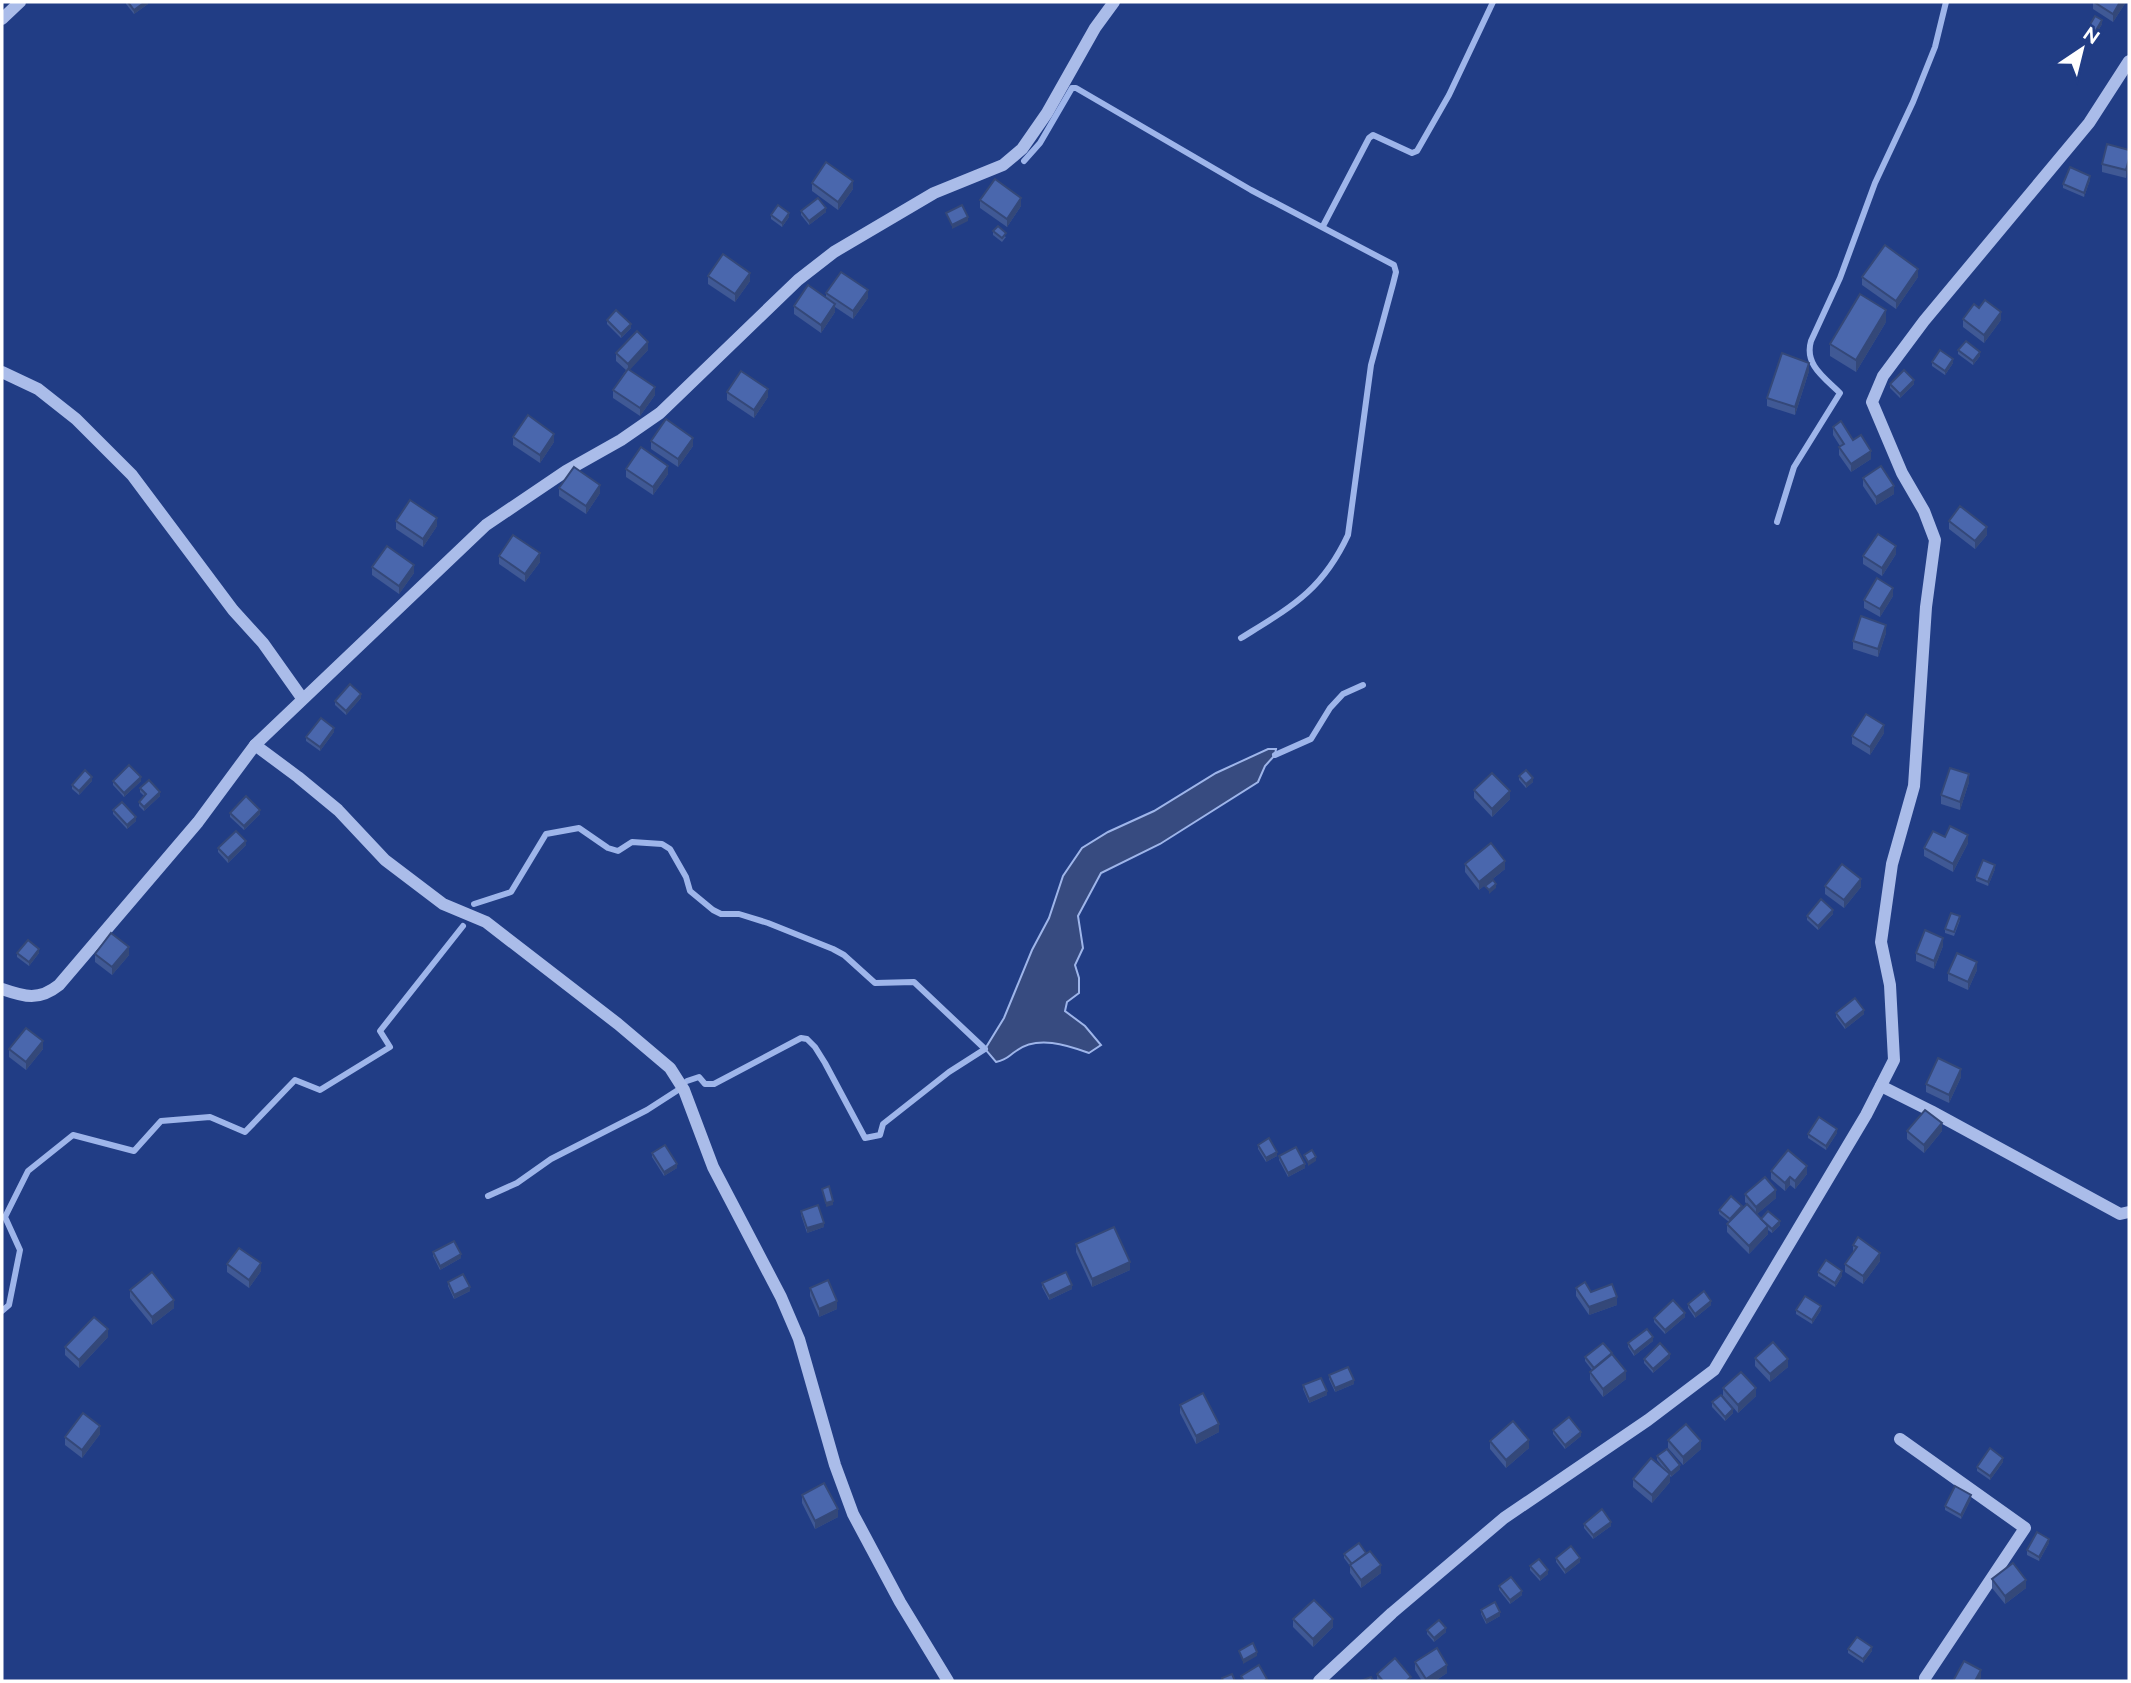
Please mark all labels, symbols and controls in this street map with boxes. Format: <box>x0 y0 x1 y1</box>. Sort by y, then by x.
north arrow <box>2047 14 2117 84</box>
text: N <box>2080 22 2104 48</box>

